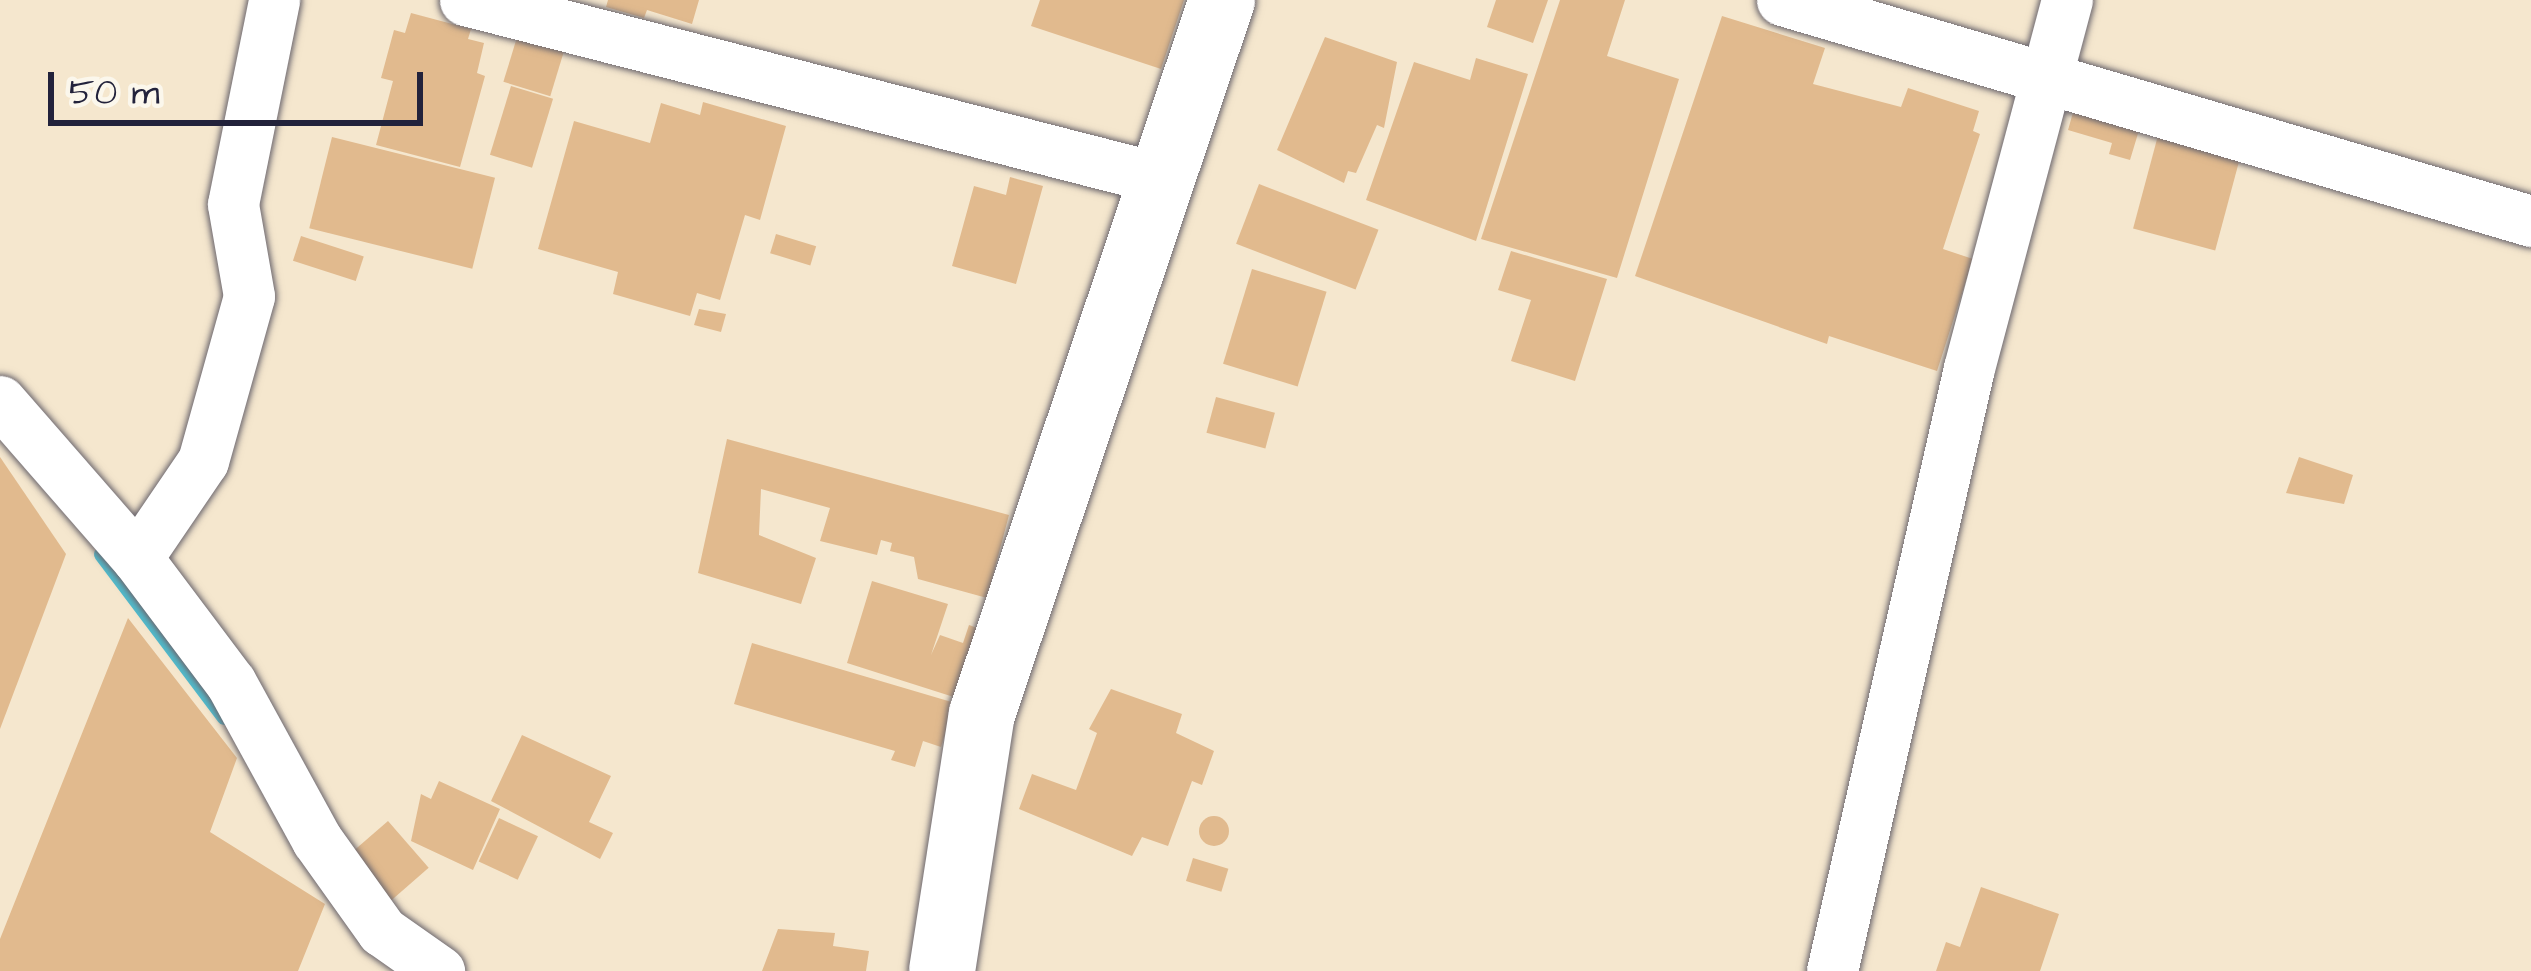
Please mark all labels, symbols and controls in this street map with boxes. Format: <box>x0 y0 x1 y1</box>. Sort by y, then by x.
scale bar <box>54 48 429 122</box>
text: 50 m <box>69 67 160 118</box>

